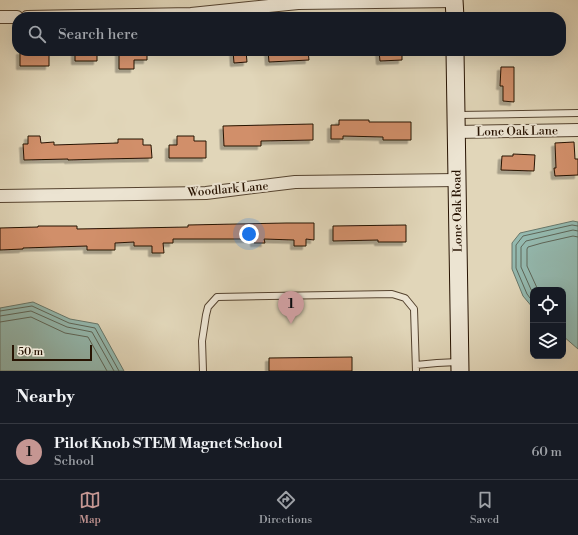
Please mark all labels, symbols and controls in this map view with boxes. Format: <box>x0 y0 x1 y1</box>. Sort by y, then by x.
search box <box>12 12 566 56</box>
icon: search <box>26 23 48 45</box>
text: Search here <box>58 25 138 44</box>
street label: Lone Oak Lane <box>476 123 558 140</box>
street label: Lone Oak Road <box>449 169 466 252</box>
street label: Woodlark Lane <box>186 178 269 201</box>
your location <box>239 224 259 244</box>
map controls <box>530 287 566 359</box>
button: locate <box>530 287 566 323</box>
pin: 1 <box>278 291 304 324</box>
button: layers <box>530 323 566 359</box>
scale bar <box>12 343 92 362</box>
text: 50 m <box>18 345 43 359</box>
text: Nearby <box>16 386 75 408</box>
text: Pilot Knob STEM Magnet School <box>54 434 282 453</box>
text: 1 <box>26 444 32 460</box>
text: 60 m <box>531 444 562 460</box>
text: School <box>54 453 94 469</box>
tab: Map <box>79 489 101 527</box>
tab: Directions <box>259 489 312 527</box>
tab: Saved <box>470 489 499 527</box>

